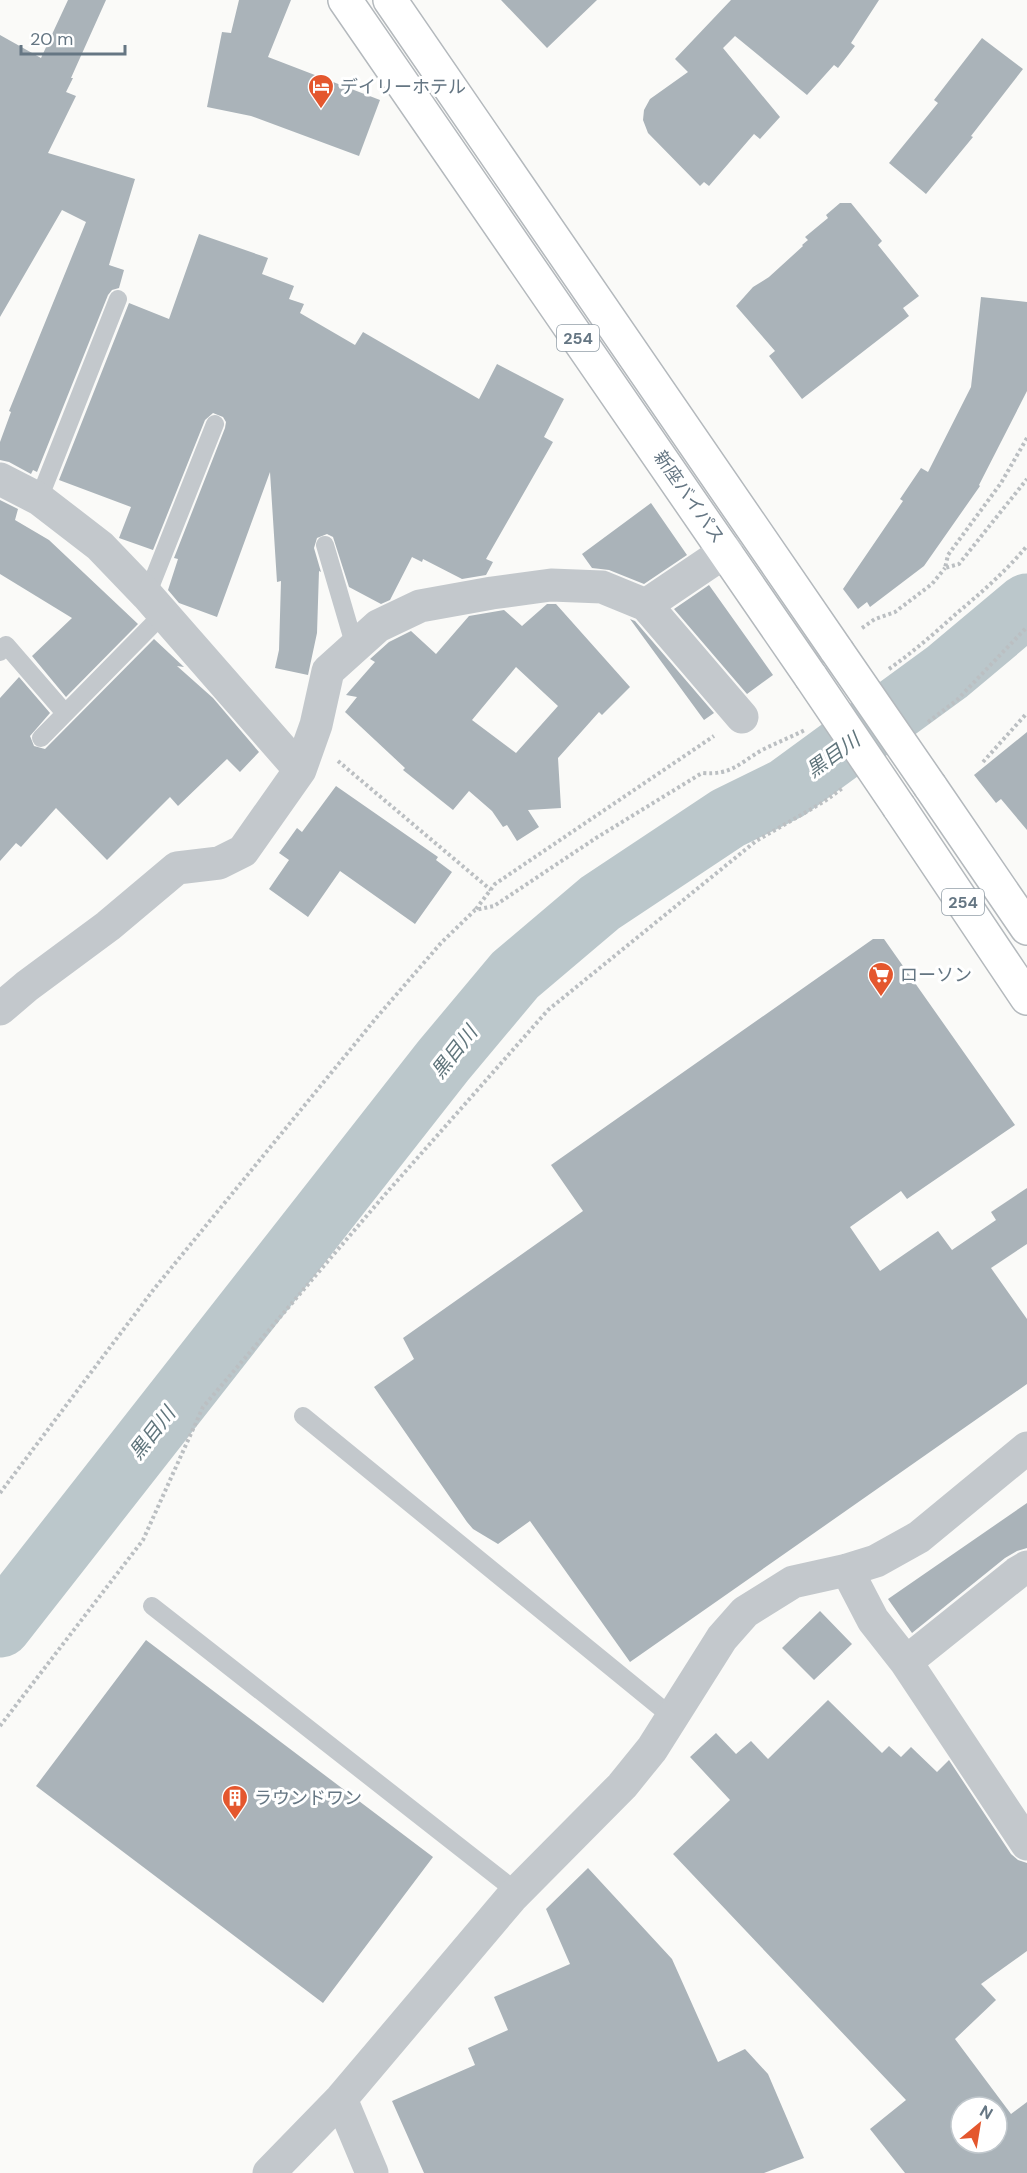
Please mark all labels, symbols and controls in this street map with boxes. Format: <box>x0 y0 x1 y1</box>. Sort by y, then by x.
scale bar <box>21 18 124 56</box>
text: 20 m <box>30 27 73 51</box>
hotel icon: デイリーホテル <box>306 72 336 110</box>
place label: デイリーホテル <box>340 75 466 99</box>
road number: 254 <box>557 325 599 351</box>
street label: 新座バイパス <box>648 446 730 548</box>
water label: 黒目川 <box>801 726 867 783</box>
road number: 254 <box>942 889 984 915</box>
supermarket icon: ローソン <box>866 960 896 998</box>
place label: ローソン <box>900 963 972 987</box>
water label: 黒目川 <box>425 1019 484 1084</box>
water label: 黒目川 <box>123 1400 182 1465</box>
building icon: ラウンドワン <box>220 1783 250 1821</box>
place label: ラウンドワン <box>254 1786 362 1810</box>
north arrow <box>949 2095 1009 2155</box>
text: N <box>976 2100 997 2124</box>

